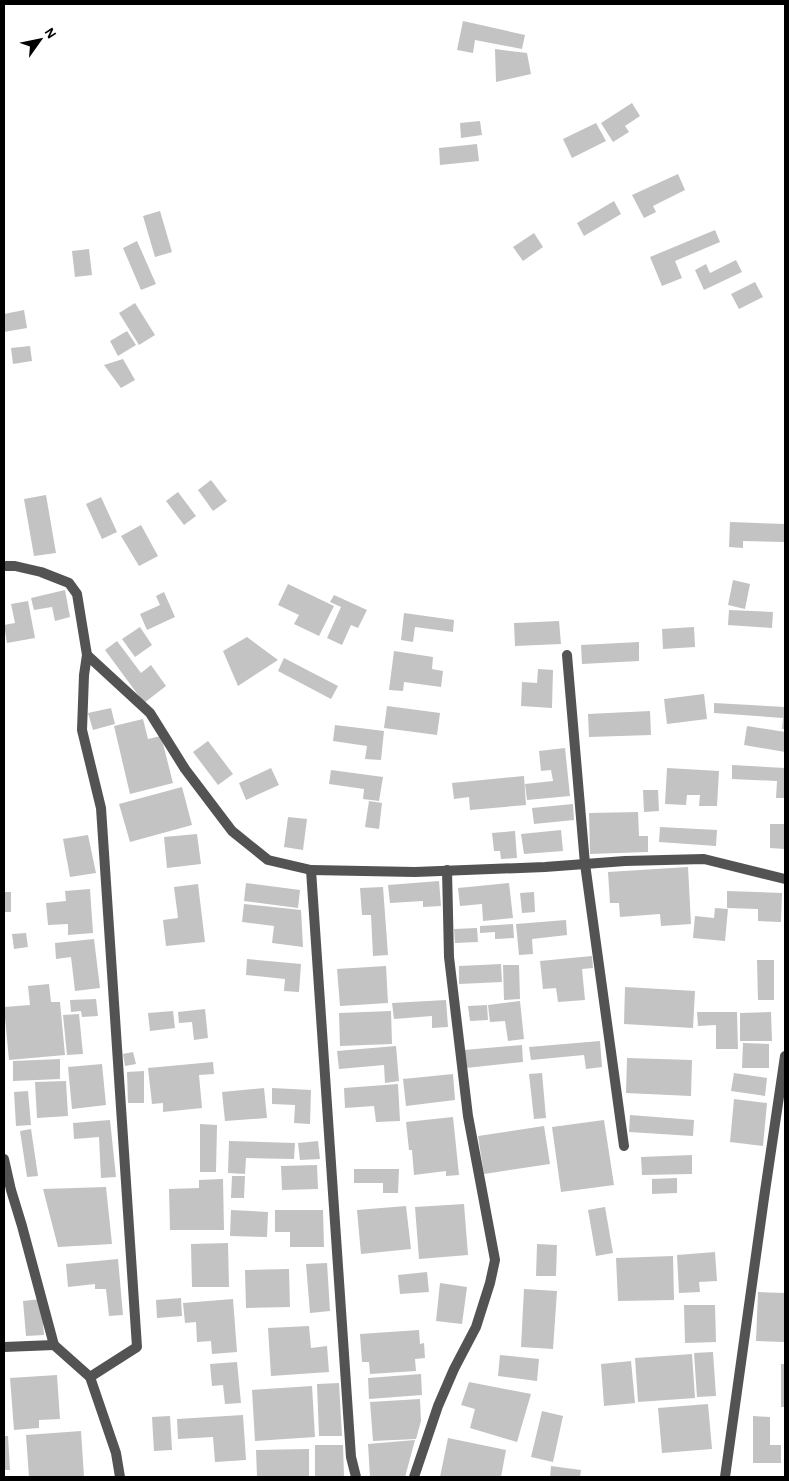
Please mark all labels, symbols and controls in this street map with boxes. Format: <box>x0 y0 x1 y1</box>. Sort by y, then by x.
north arrow <box>15 15 65 65</box>
text: N <box>42 26 59 41</box>

